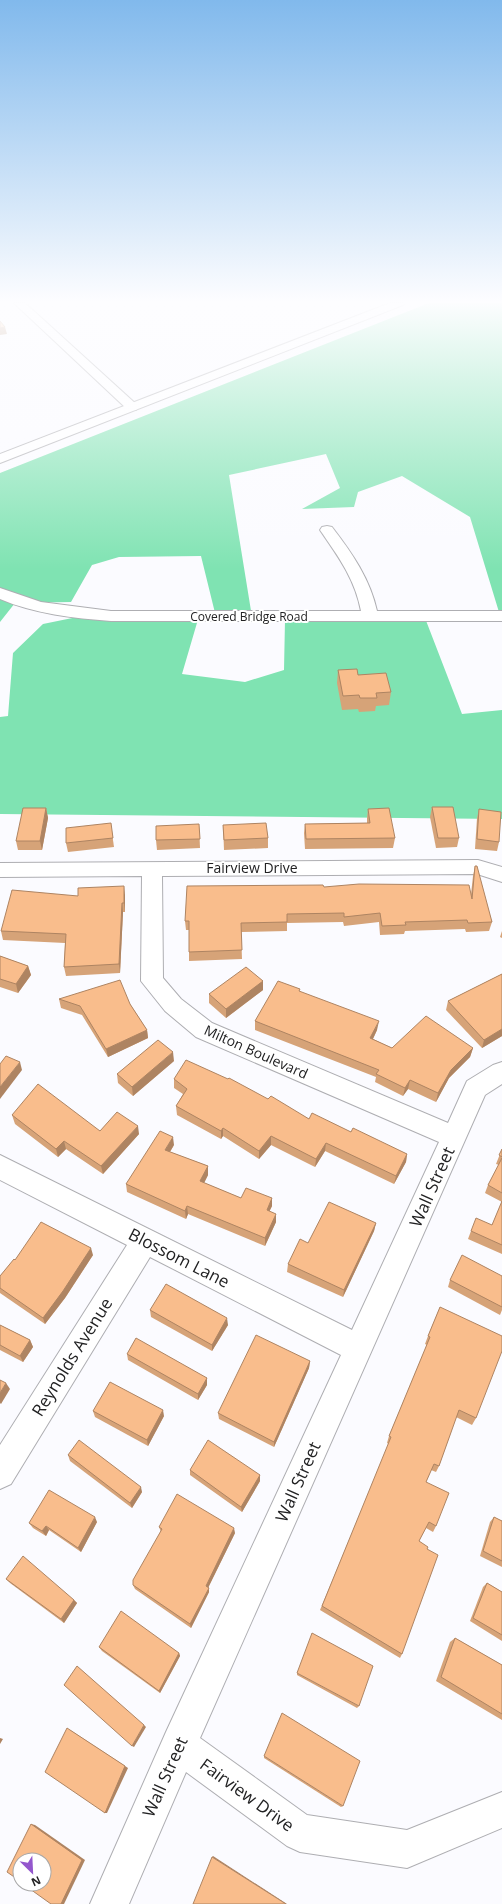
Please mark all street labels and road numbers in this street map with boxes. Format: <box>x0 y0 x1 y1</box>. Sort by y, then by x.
street label: Covered Bridge Road <box>190 608 308 625</box>
street label: Fairview Drive <box>206 858 298 877</box>
street label: Milton Boulevard <box>201 1020 311 1083</box>
street label: Wall Street <box>404 1143 459 1231</box>
street label: Blossom Lane <box>125 1222 234 1293</box>
street label: Reynolds Avenue <box>26 1293 117 1420</box>
street label: Wall Street <box>270 1438 325 1526</box>
street label: Wall Street <box>137 1733 192 1821</box>
street label: Fairview Drive <box>196 1753 299 1837</box>

